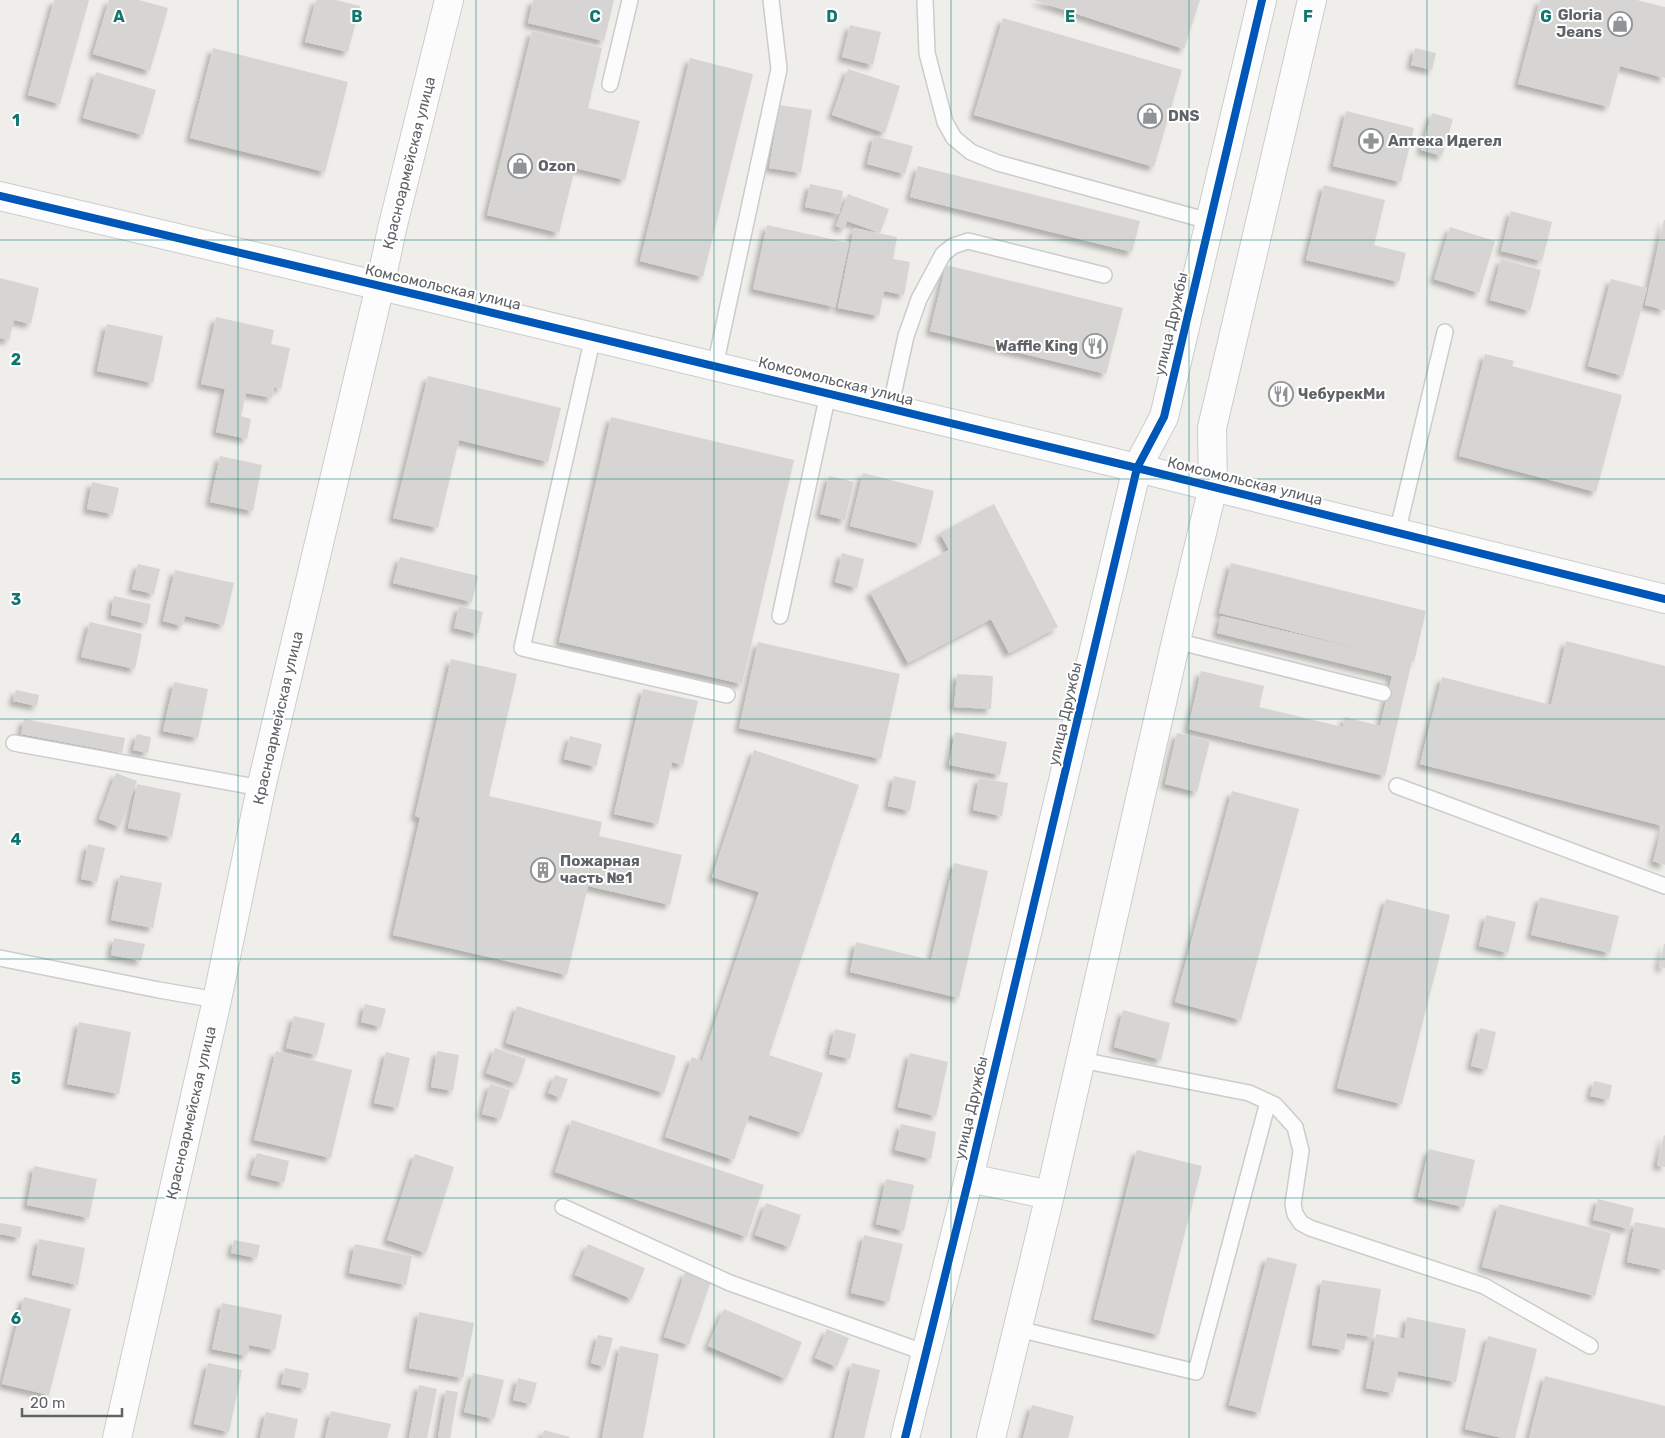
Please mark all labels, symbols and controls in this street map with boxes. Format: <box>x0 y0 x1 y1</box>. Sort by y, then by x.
place label: Gloria Jeans <box>1556 6 1602 41</box>
text: A <box>113 7 125 26</box>
text: B <box>351 7 363 26</box>
text: C <box>589 7 601 26</box>
text: D <box>826 7 838 26</box>
text: E <box>1065 7 1075 26</box>
text: F <box>1303 7 1313 26</box>
text: G <box>1540 7 1552 26</box>
shop icon: Gloria Jeans <box>1607 11 1633 37</box>
street label: Красноармейская улица <box>379 75 439 251</box>
shop icon: DNS <box>1137 103 1163 129</box>
place label: DNS <box>1168 107 1200 125</box>
text: 1 <box>12 111 20 130</box>
pharmacy icon: Аптека Идегел <box>1358 128 1384 154</box>
place label: Аптека Идегел <box>1388 132 1502 150</box>
shop icon: Ozon <box>507 153 533 179</box>
place label: Ozon <box>538 157 576 175</box>
street label: Комсомольская улица <box>363 260 523 314</box>
street label: улица Дружбы <box>1150 271 1192 377</box>
restaurant icon: Waffle King <box>1082 333 1108 359</box>
place label: Waffle King <box>996 337 1078 355</box>
text: 2 <box>11 350 21 369</box>
street label: Комсомольская улица <box>756 353 916 409</box>
restaurant icon: ЧебурекМи <box>1268 381 1294 407</box>
place label: ЧебурекМи <box>1298 385 1385 403</box>
street label: Комсомольская улица <box>1165 453 1325 509</box>
text: 3 <box>11 590 21 609</box>
street label: Красноармейская улица <box>249 630 307 806</box>
street label: улица Дружбы <box>1044 661 1086 767</box>
text: 4 <box>11 830 22 849</box>
place label: Пожарная часть №1 <box>560 852 640 887</box>
building icon: Пожарная часть №1 <box>530 857 556 883</box>
street label: Красноармейская улица <box>162 1025 220 1201</box>
street label: улица Дружбы <box>950 1055 992 1161</box>
text: 5 <box>11 1069 21 1088</box>
text: 6 <box>11 1309 21 1328</box>
scale bar <box>22 1386 122 1418</box>
text: 20 m <box>30 1394 65 1412</box>

